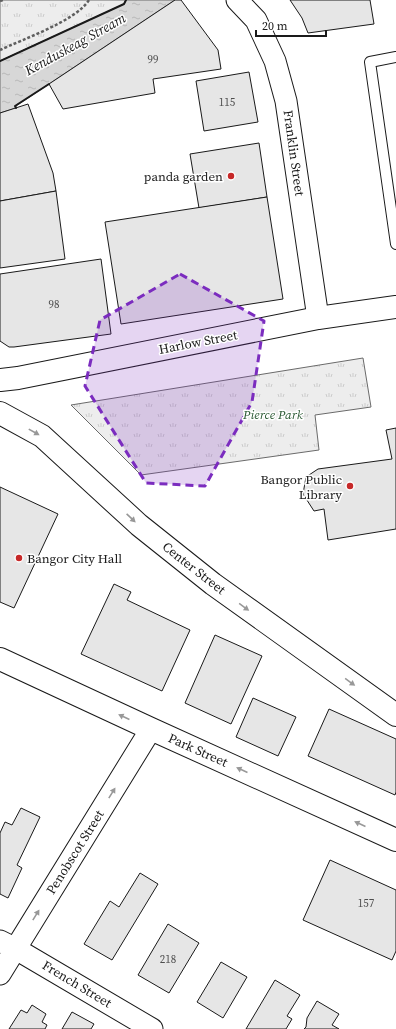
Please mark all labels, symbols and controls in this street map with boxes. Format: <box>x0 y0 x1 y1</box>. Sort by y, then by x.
water label: Kenduskeag Stream <box>20 8 130 81</box>
scale bar <box>256 12 326 38</box>
text: 20 m <box>262 18 288 34</box>
house number: 99 <box>148 52 159 67</box>
house number: 115 <box>219 95 236 110</box>
street label: Franklin Street <box>280 109 309 198</box>
place label: panda garden <box>144 168 223 185</box>
marker: panda garden <box>226 171 236 181</box>
house number: 98 <box>49 297 60 312</box>
street label: Harlow Street <box>157 326 239 358</box>
park label: Pierce Park <box>242 406 304 423</box>
one-way arrow <box>28 428 40 435</box>
place label: Bangor Public Library <box>260 471 342 503</box>
marker: Bangor Public Library <box>345 481 355 491</box>
one-way arrow <box>126 513 136 523</box>
street label: Center Street <box>159 538 230 598</box>
place label: Bangor City Hall <box>27 550 122 567</box>
marker: Bangor City Hall <box>14 553 24 563</box>
one-way arrow <box>239 603 250 611</box>
one-way arrow <box>345 678 356 686</box>
one-way arrow <box>118 714 129 720</box>
street label: Park Street <box>166 729 231 771</box>
one-way arrow <box>236 767 248 774</box>
one-way arrow <box>108 788 116 798</box>
street label: Penobscot Street <box>42 806 108 897</box>
one-way arrow <box>355 821 366 827</box>
house number: 157 <box>358 896 375 911</box>
one-way arrow <box>33 909 40 921</box>
house number: 218 <box>160 952 176 967</box>
street label: French Street <box>39 957 115 1012</box>

